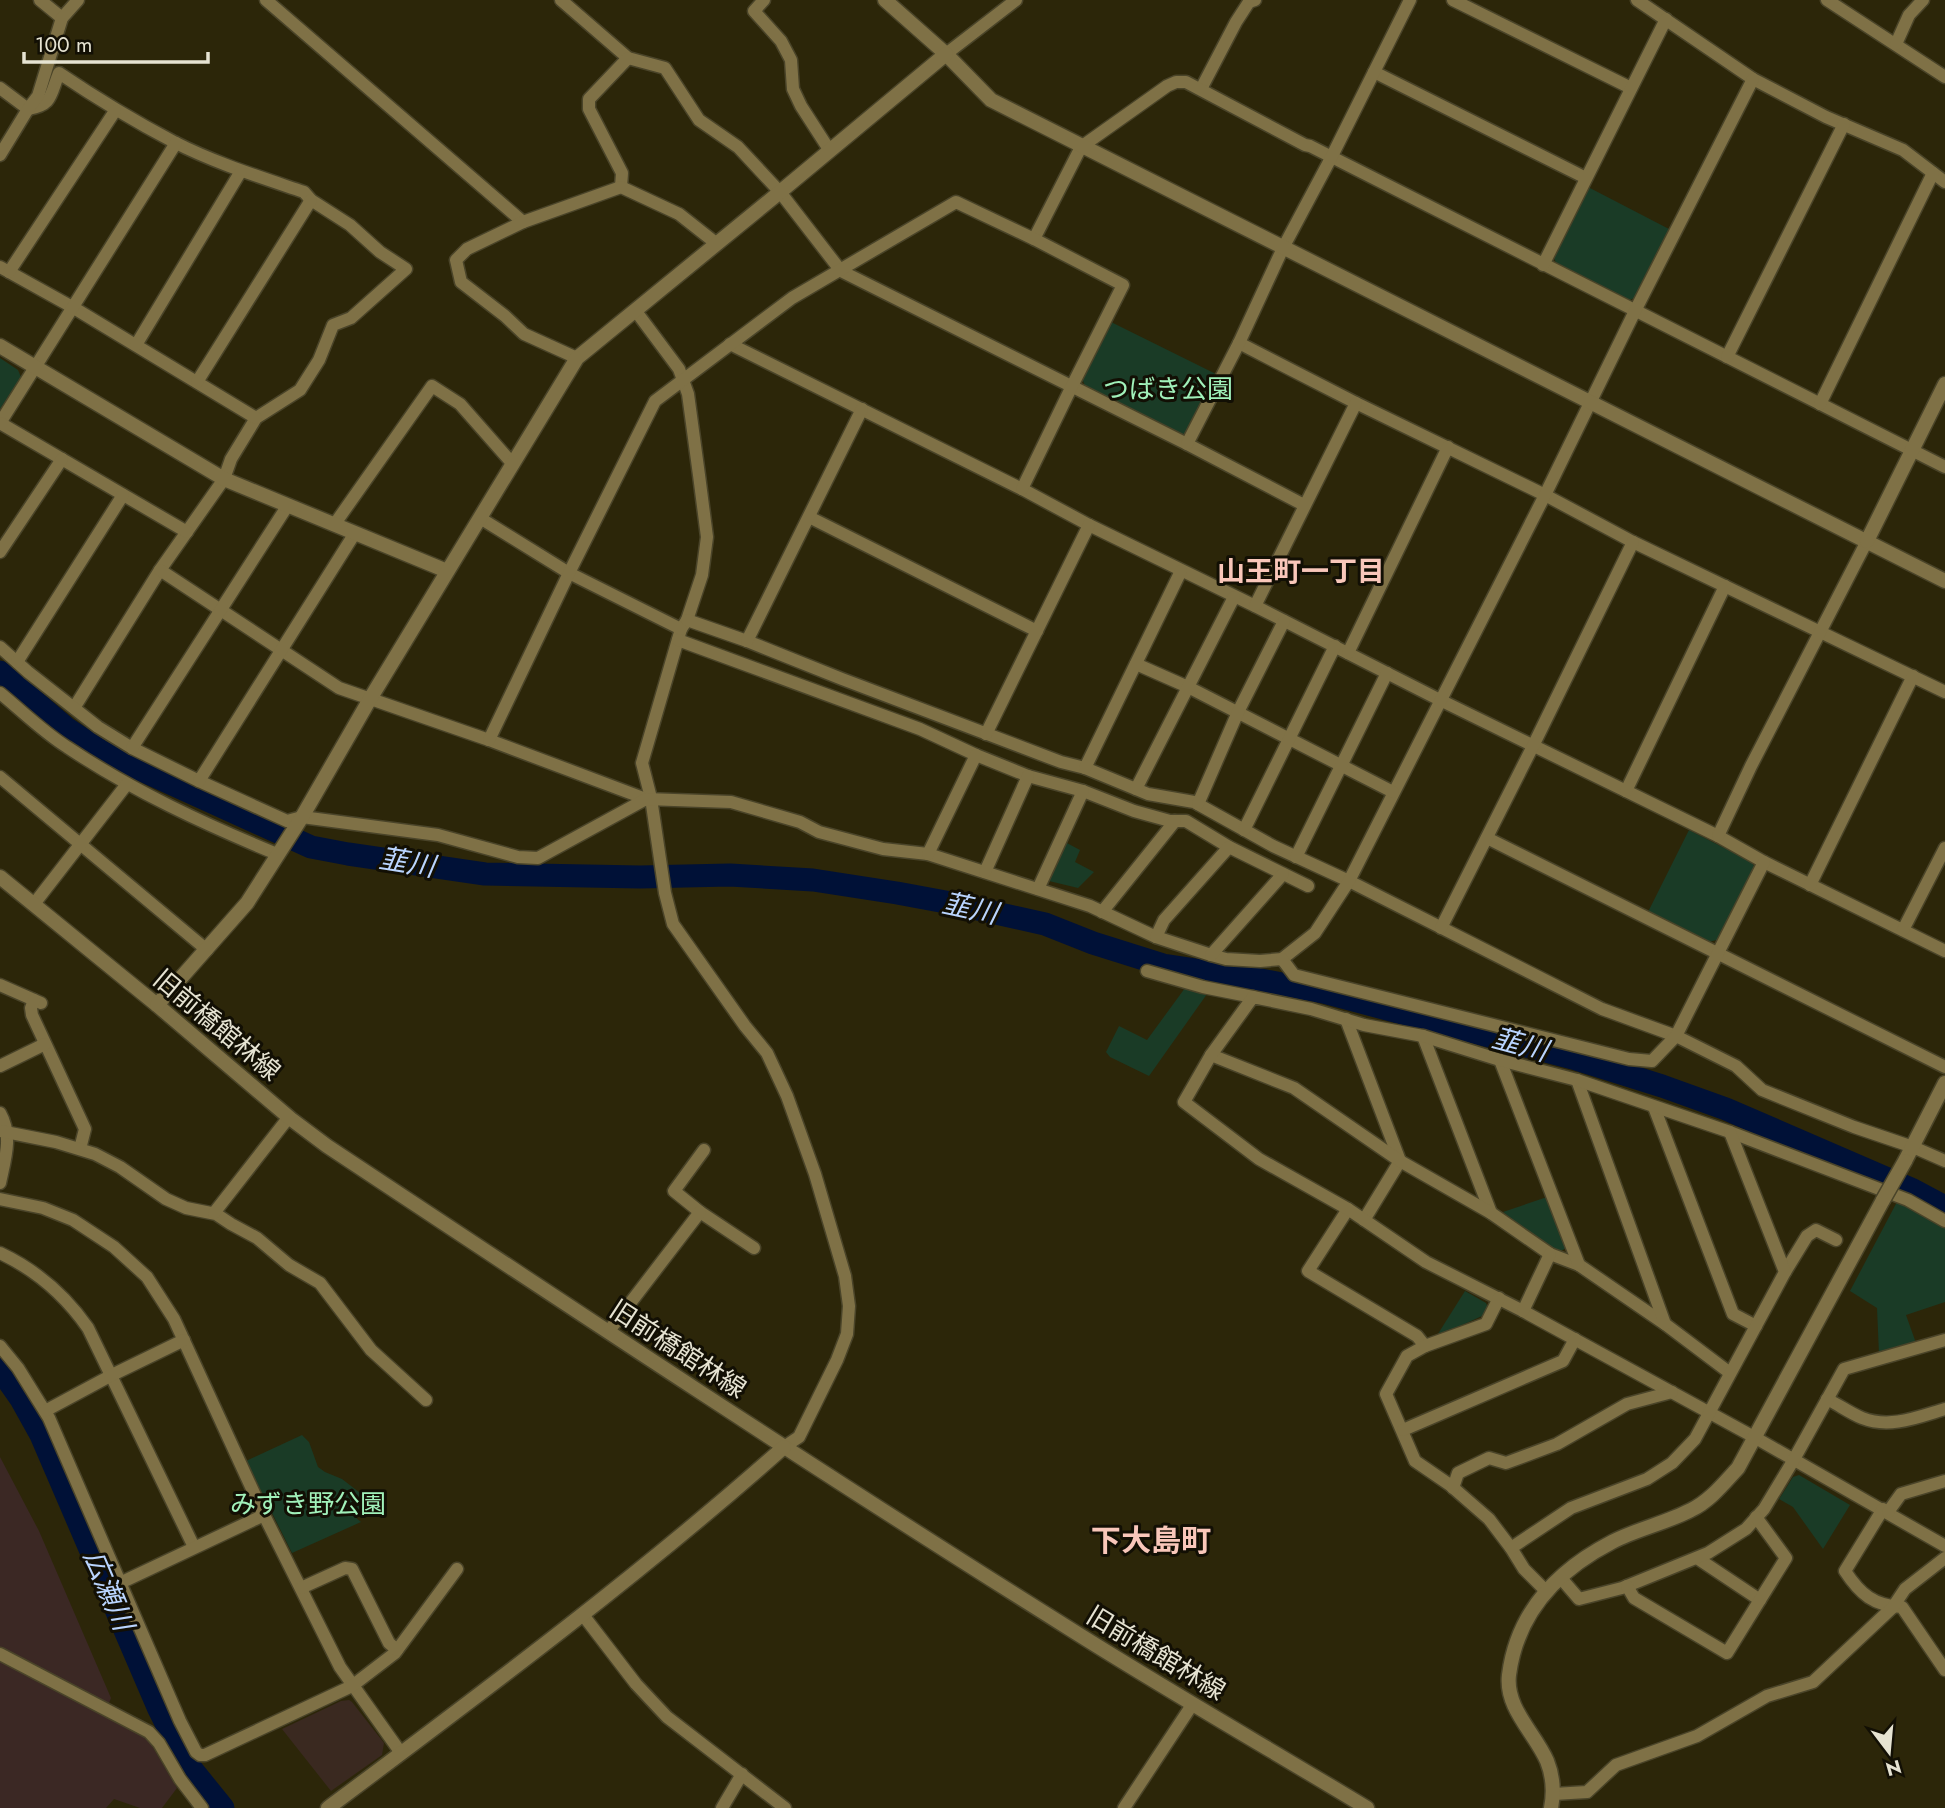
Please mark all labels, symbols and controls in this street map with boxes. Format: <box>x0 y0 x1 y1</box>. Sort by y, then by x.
scale bar <box>24 21 208 65</box>
text: 100 m <box>35 30 92 60</box>
park label: つばき公園 <box>1103 370 1233 408</box>
district label: 山王町一丁目 <box>1217 551 1385 592</box>
water label: 韮川 <box>376 838 441 888</box>
water label: 韮川 <box>938 883 1004 935</box>
street label: 旧前橋館林線 <box>145 960 289 1090</box>
water label: 韮川 <box>1488 1017 1555 1072</box>
street label: 旧前橋館林線 <box>602 1291 754 1407</box>
park label: みずき野公園 <box>230 1485 386 1523</box>
district label: 下大島町 <box>1091 1519 1211 1562</box>
water label: 広瀬川 <box>73 1544 145 1640</box>
street label: 旧前橋館林線 <box>1079 1597 1233 1709</box>
north arrow <box>1854 1717 1924 1787</box>
text: N <box>1883 1753 1905 1783</box>

